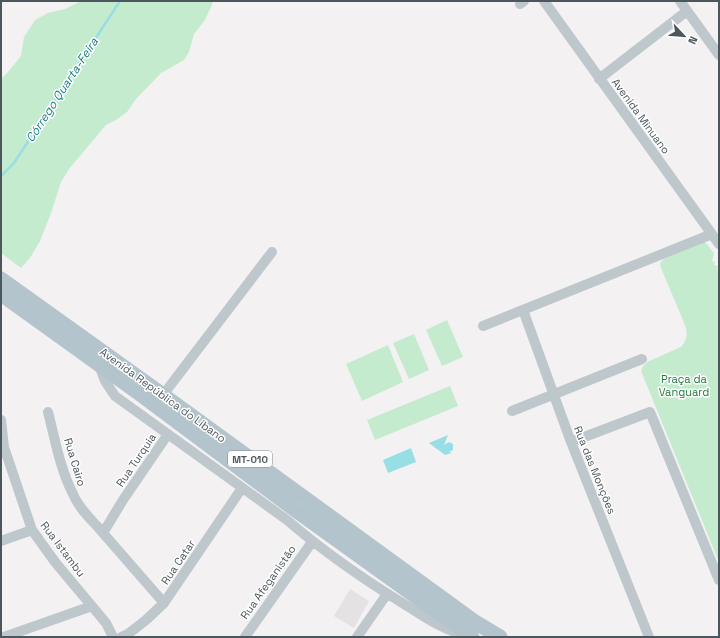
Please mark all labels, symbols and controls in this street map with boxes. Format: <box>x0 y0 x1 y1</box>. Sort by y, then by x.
north arrow <box>664 16 704 56</box>
text: N <box>685 34 701 47</box>
water label: Córrego Quarta-Feira <box>22 35 102 145</box>
street label: Avenida Minuano <box>609 75 673 157</box>
street label: Avenida República do Líbano <box>97 345 229 446</box>
park label: Praça da Vanguard <box>659 372 709 399</box>
street label: Rua das Monções <box>571 424 619 516</box>
street label: Rua Turquia <box>113 430 159 489</box>
street label: Rua Cairo <box>61 436 89 488</box>
road number: MT-010 <box>228 451 272 467</box>
street label: Rua Istambu <box>38 519 88 579</box>
street label: Rua Catar <box>158 537 198 587</box>
street label: Rua Afeganistão <box>237 542 299 622</box>

